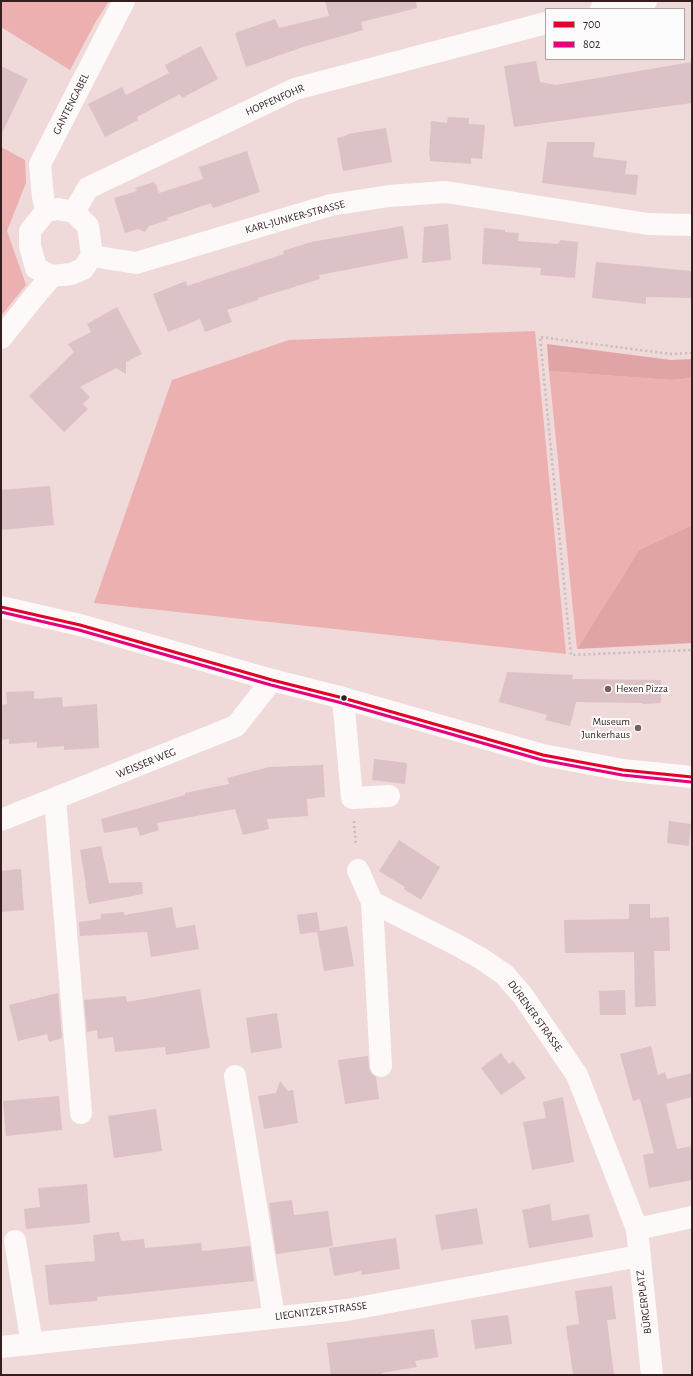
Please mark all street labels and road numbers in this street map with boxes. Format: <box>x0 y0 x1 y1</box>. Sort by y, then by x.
street label: GANTENGABEL <box>50 71 92 137</box>
street label: HOPFENFOHR <box>244 81 306 119</box>
street label: KARL-JUNKER-STRASSE <box>244 197 346 237</box>
street label: WEISSER WEG <box>114 745 178 781</box>
street label: DÜRENER STRASSE <box>505 978 565 1054</box>
street label: BÜRGERPLATZ <box>634 1269 654 1335</box>
street label: LIEGNITZER STRASSE <box>274 1299 368 1323</box>

